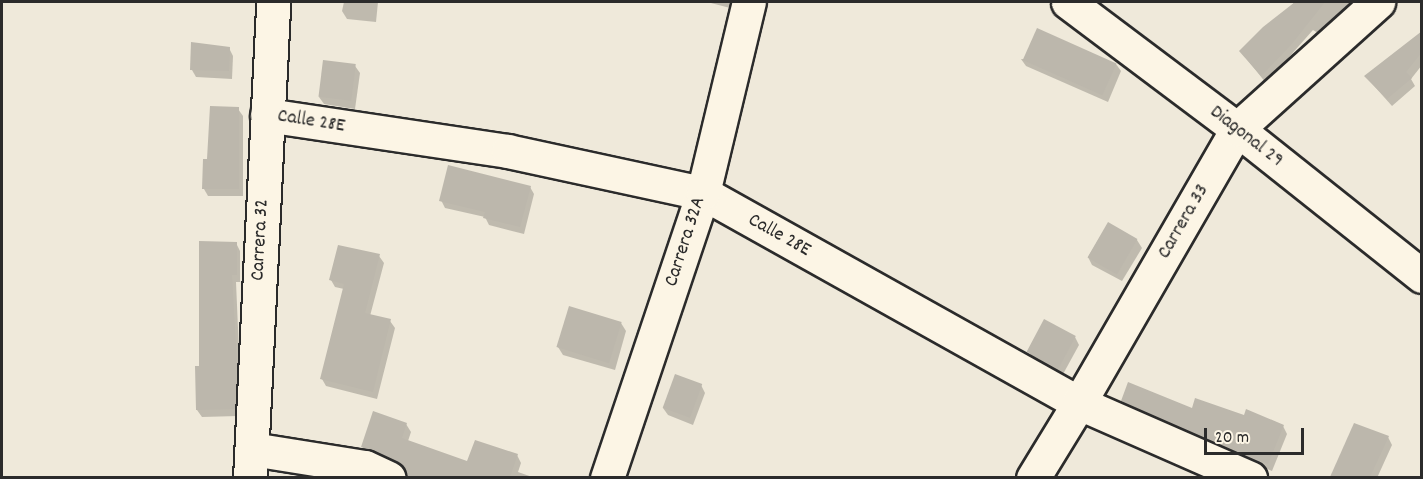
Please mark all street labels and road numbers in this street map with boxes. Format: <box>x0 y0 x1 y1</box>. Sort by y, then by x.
street label: Diagonal 29 <box>1204 101 1288 173</box>
street label: Calle 28E <box>276 105 346 139</box>
street label: Carrera 33 <box>1153 180 1215 264</box>
street label: Carrera 32A <box>660 194 712 290</box>
street label: Carrera 32 <box>247 198 275 282</box>
street label: Calle 28E <box>743 209 815 263</box>

